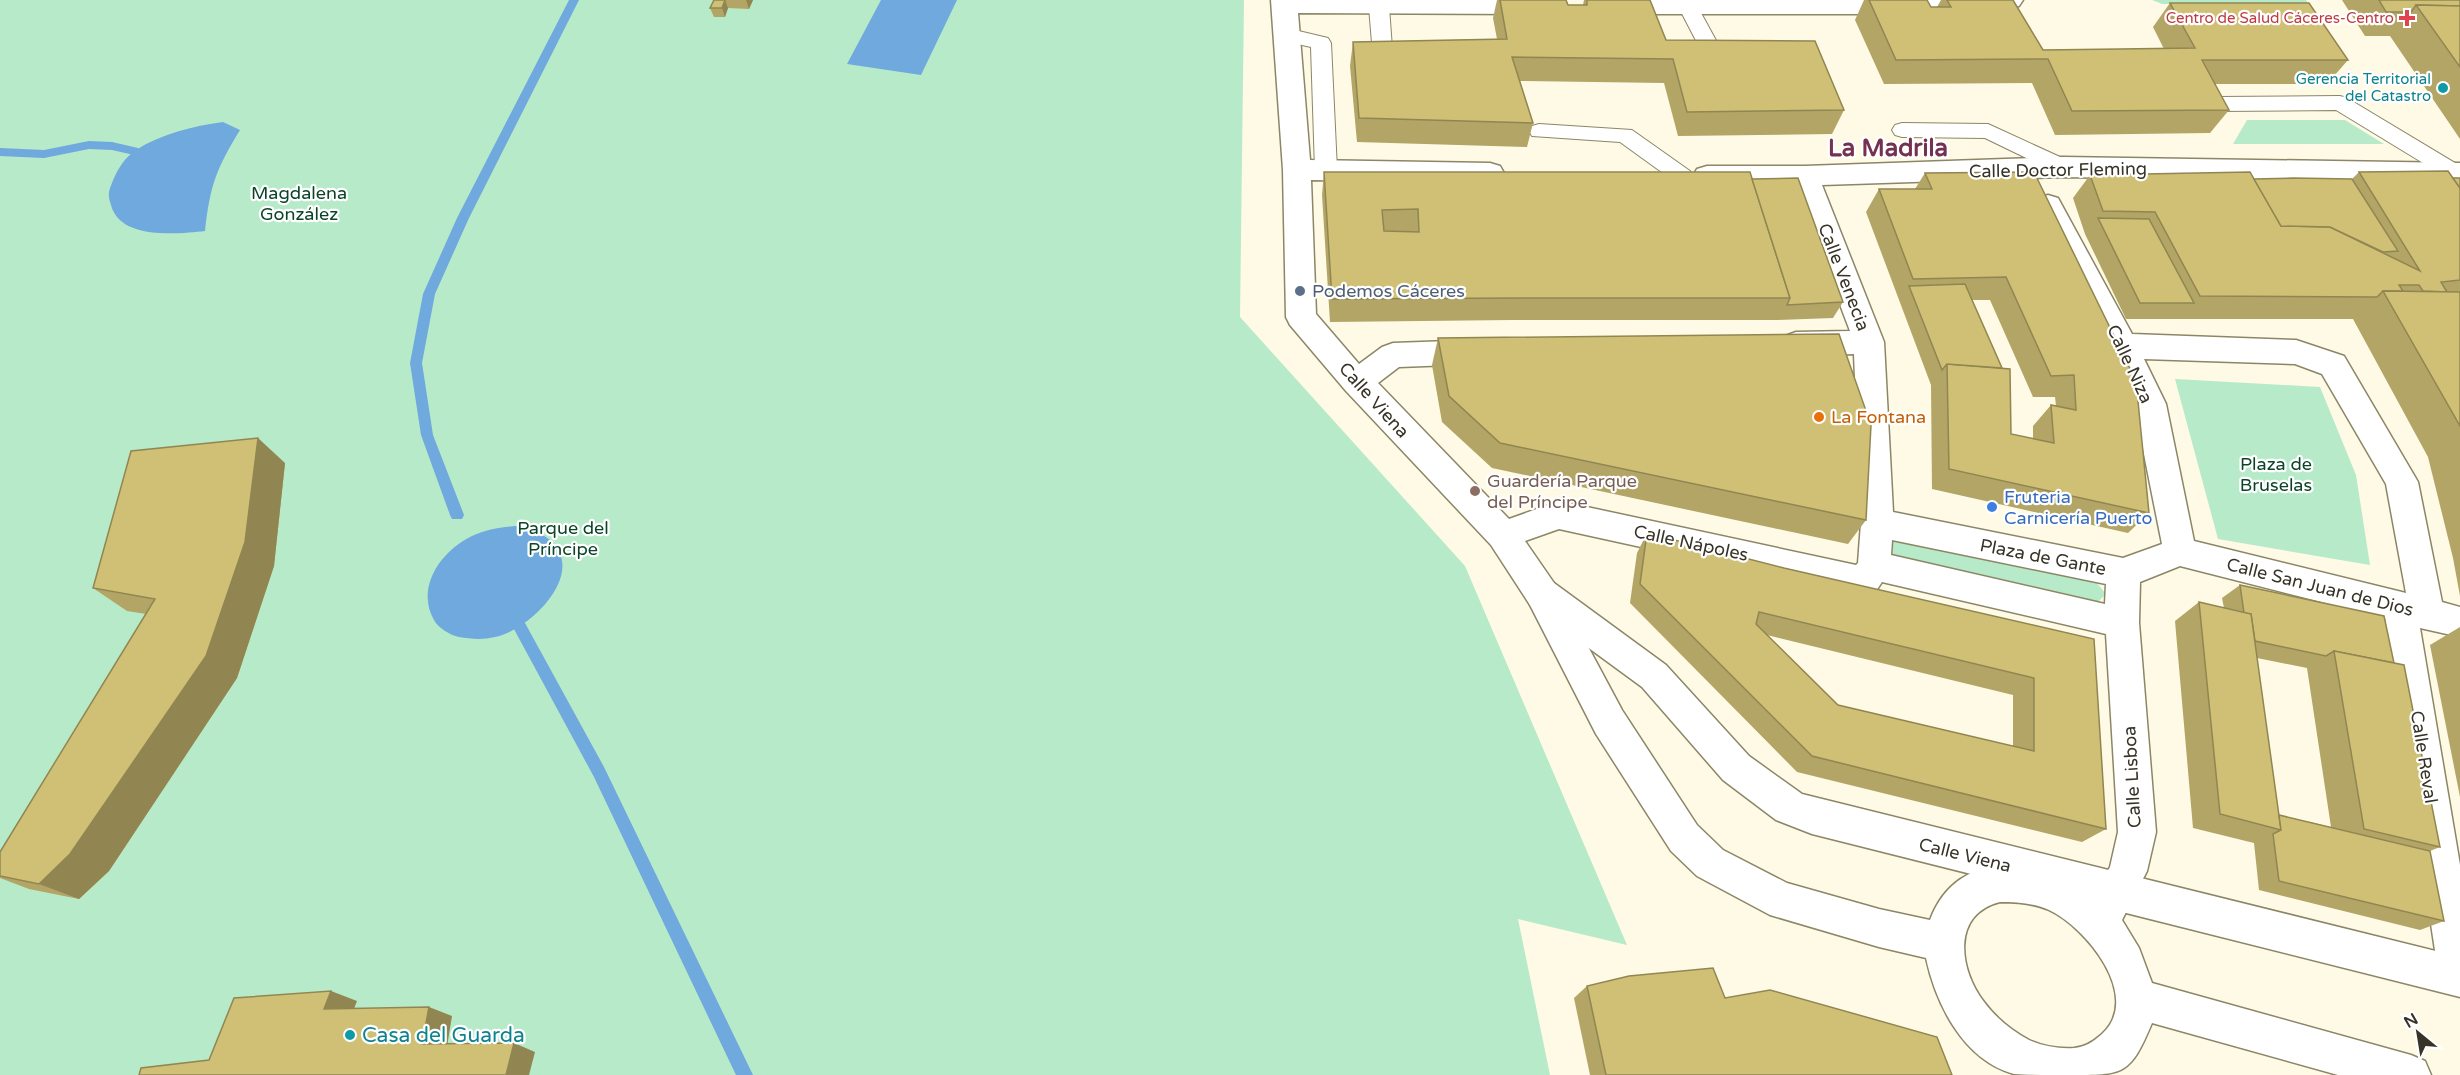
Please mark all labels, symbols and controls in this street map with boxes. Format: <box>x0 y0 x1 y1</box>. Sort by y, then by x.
place label: Centro de Salud Cáceres-Centro <box>2166 9 2394 27</box>
marker: Centro de Salud Cáceres-Centro <box>2398 9 2416 27</box>
place label: Gerencia Territorial del Catastro <box>2296 70 2431 105</box>
marker: Gerencia Territorial del Catastro <box>2436 81 2450 95</box>
district label: La Madrila <box>1828 134 1948 163</box>
street label: Calle Doctor Fleming <box>1969 157 2147 183</box>
park label: Magdalena González <box>251 182 347 225</box>
street label: Calle Venecia <box>1813 220 1875 334</box>
place label: Podemos Cáceres <box>1312 280 1465 302</box>
marker: Podemos Cáceres <box>1293 284 1307 298</box>
street label: Calle Niza <box>2102 321 2158 407</box>
street label: Calle Viena <box>1334 358 1414 442</box>
place label: La Fontana <box>1831 406 1926 428</box>
marker: La Fontana <box>1812 410 1826 424</box>
park label: Plaza de Bruselas <box>2240 453 2312 496</box>
place label: Guardería Parque del Príncipe <box>1487 470 1637 513</box>
marker: Guardería Parque del Príncipe <box>1468 484 1482 498</box>
place label: Fruteria Carnicería Puerto <box>2004 486 2153 529</box>
marker: Fruteria Carnicería Puerto <box>1985 500 1999 514</box>
park label: Parque del Príncipe <box>517 517 609 560</box>
street label: Calle Nápoles <box>1632 520 1750 566</box>
street label: Plaza de Gante <box>1978 534 2108 580</box>
street label: Calle San Juan de Dios <box>2224 553 2416 621</box>
street label: Calle Reval <box>2406 709 2442 805</box>
street label: Calle Lisboa <box>2118 725 2146 829</box>
street label: Calle Viena <box>1916 833 2014 877</box>
north arrow <box>2388 1003 2448 1063</box>
text: N <box>2400 1009 2422 1033</box>
place label: Casa del Guarda <box>362 1023 525 1048</box>
marker: Casa del Guarda <box>343 1028 357 1042</box>

